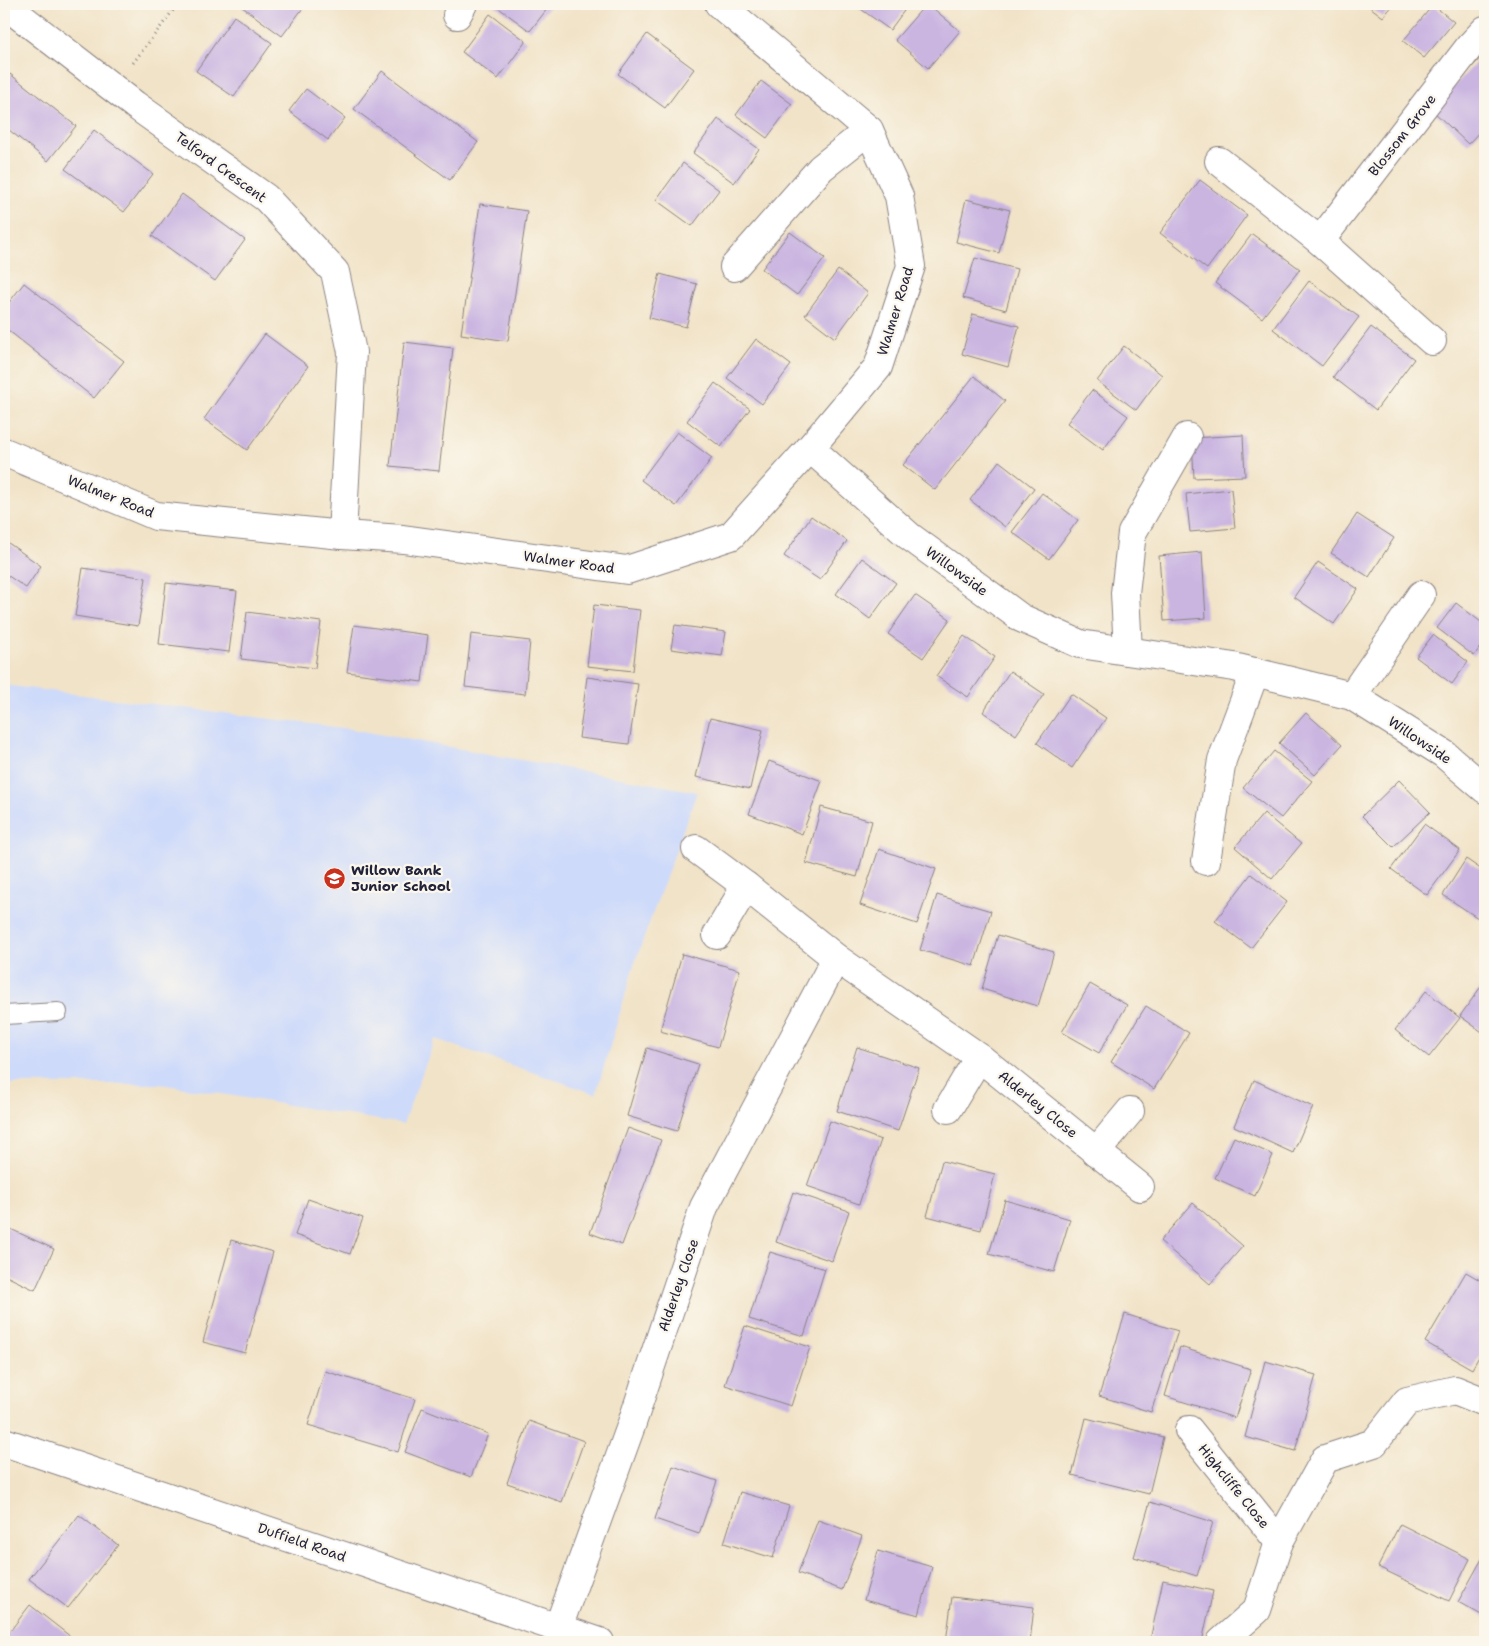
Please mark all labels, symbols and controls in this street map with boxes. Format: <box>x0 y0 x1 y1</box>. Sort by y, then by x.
street label: Blossom Grove <box>1364 90 1440 180</box>
street label: Telford Crescent <box>172 128 270 206</box>
street label: Walmer Road <box>873 264 917 358</box>
street label: Walmer Road <box>65 470 157 522</box>
street label: Willowside <box>922 542 992 600</box>
street label: Walmer Road <box>522 547 616 577</box>
street label: Willowside <box>1385 712 1455 768</box>
place label: Willow Bank Junior School <box>351 861 451 895</box>
school or university icon: Willow Bank Junior School <box>323 866 347 890</box>
street label: Alderley Close <box>995 1066 1081 1142</box>
street label: Alderley Close <box>654 1236 702 1334</box>
street label: Highcliffe Close <box>1194 1440 1274 1532</box>
street label: Duffield Road <box>255 1518 349 1566</box>

